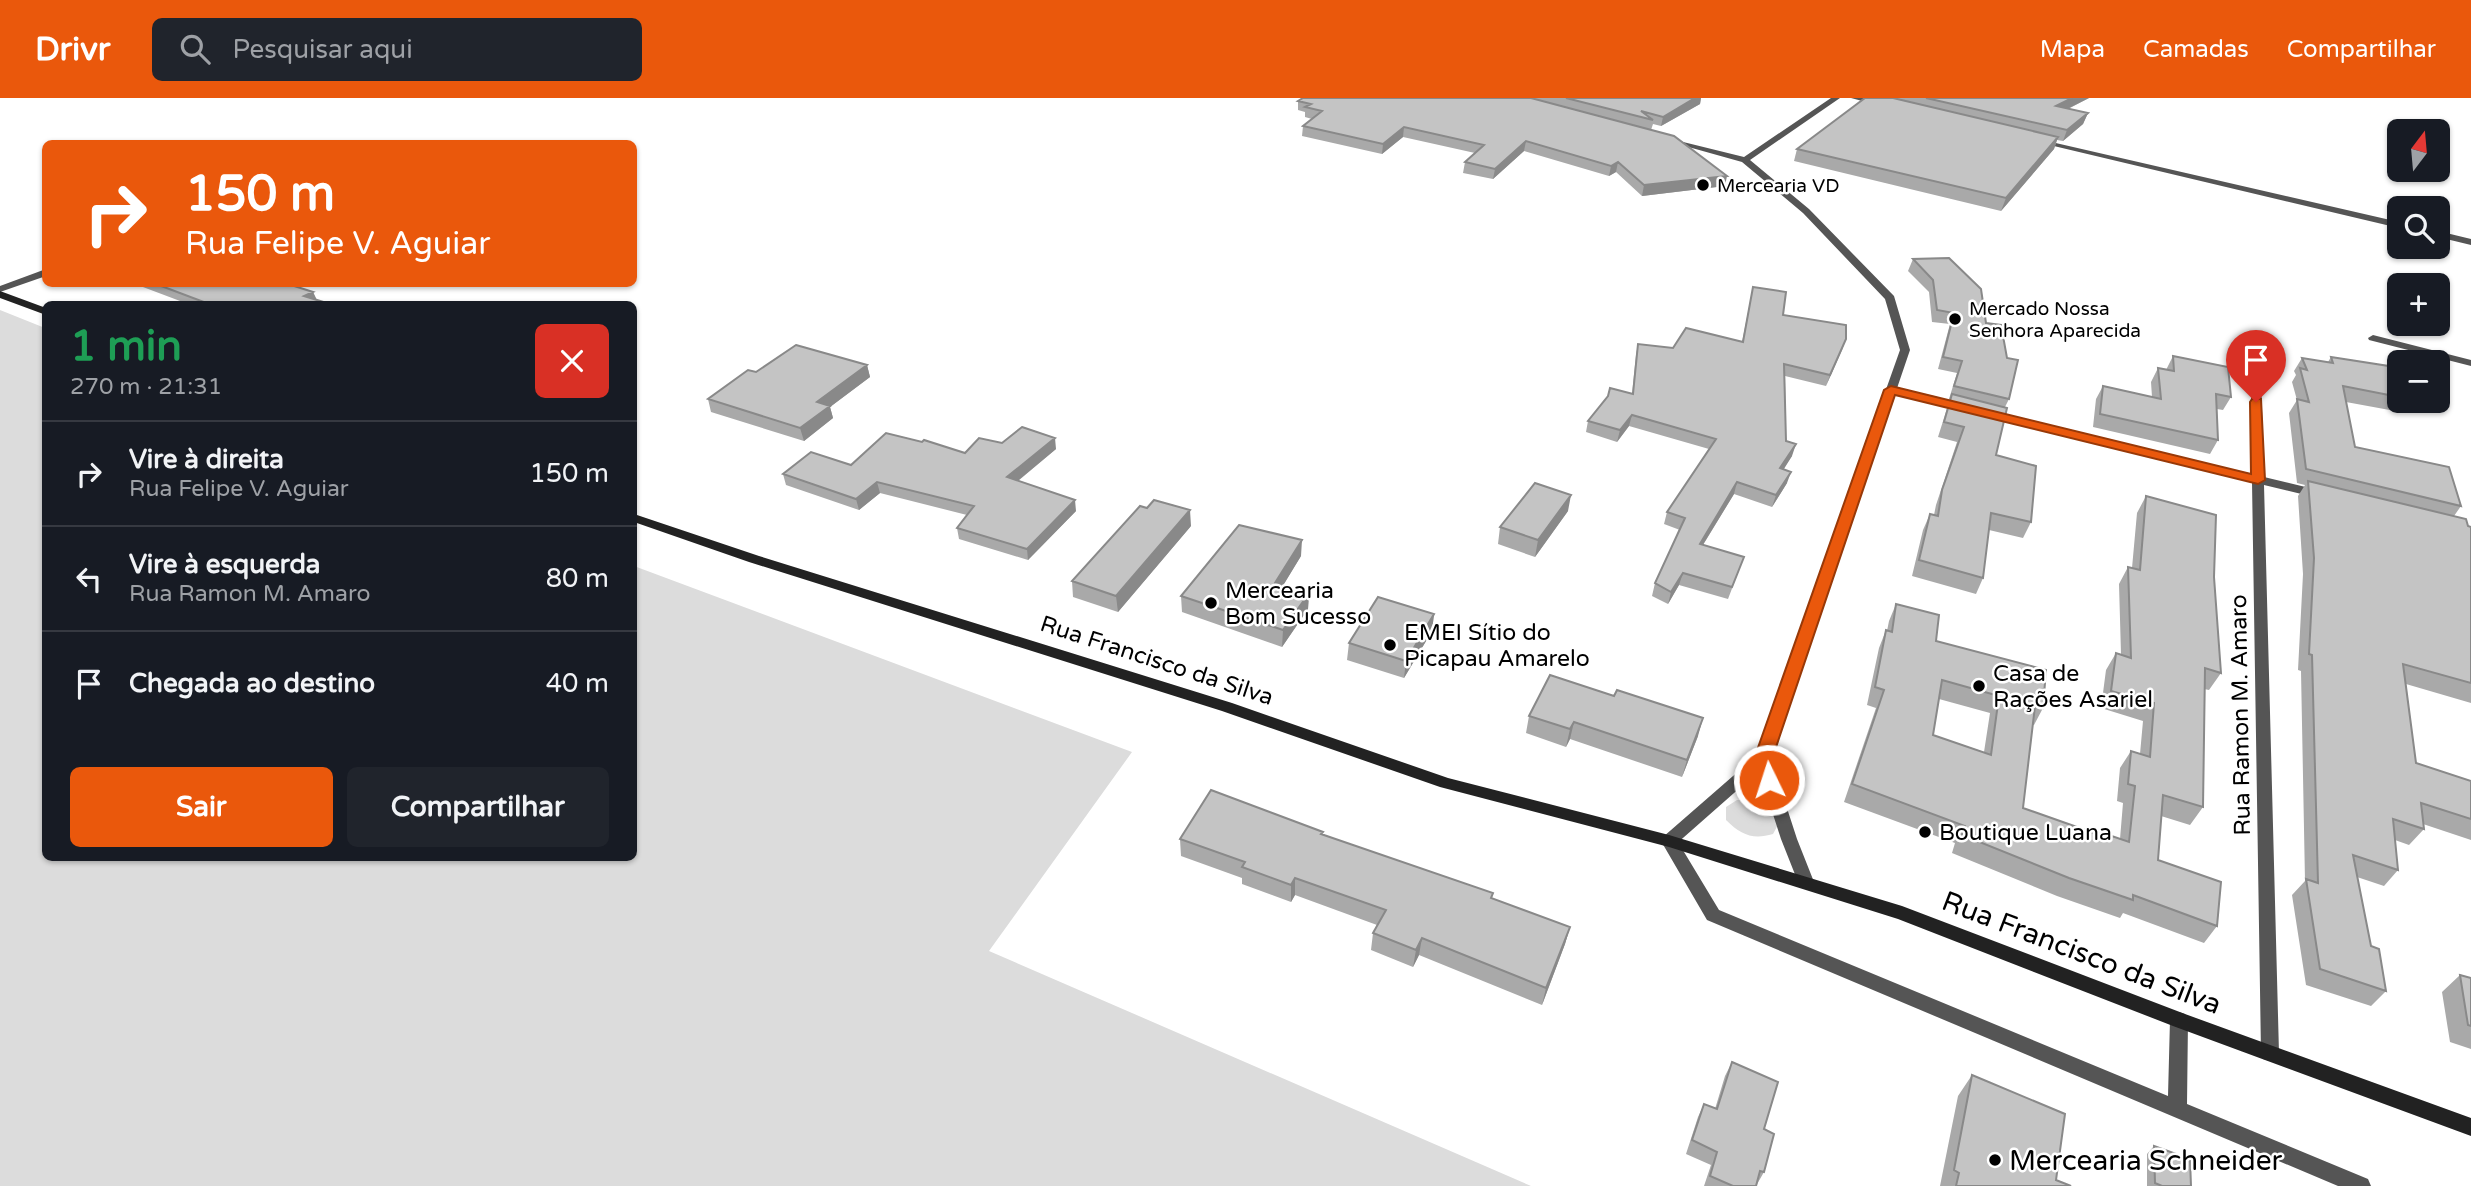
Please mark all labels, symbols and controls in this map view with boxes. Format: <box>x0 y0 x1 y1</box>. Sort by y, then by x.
search box <box>152 18 642 81</box>
text: Drivr <box>35 30 110 69</box>
icon: search <box>176 30 214 68</box>
text: Pesquisar aqui <box>232 34 413 65</box>
text: Mapa <box>2040 35 2105 64</box>
text: Camadas <box>2143 35 2249 64</box>
text: Compartilhar <box>2287 35 2436 64</box>
north arrow <box>2387 119 2450 182</box>
map controls <box>2387 119 2450 413</box>
text: 150 m <box>185 165 335 224</box>
icon: right <box>70 168 161 259</box>
place label: Mercearia VD <box>1717 175 1839 197</box>
marker: Mercearia VD <box>1695 177 1711 193</box>
button: search <box>2387 196 2450 259</box>
text: Rua Felipe V. Aguiar <box>185 225 491 263</box>
button: + <box>2387 273 2450 336</box>
place label: Mercado Nossa Senhora Aparecida <box>1969 298 2141 342</box>
marker: Mercado Nossa Senhora Aparecida <box>1947 311 1963 327</box>
text: 1 min <box>70 321 182 372</box>
button: close <box>535 324 609 398</box>
pin <box>2226 330 2286 402</box>
icon: arrive <box>2237 341 2275 379</box>
button: − <box>2387 350 2450 413</box>
text: 270 m · 21:31 <box>70 373 222 401</box>
text: Vire à direita <box>129 444 284 475</box>
icon: right <box>70 455 108 493</box>
text: 150 m <box>529 458 609 489</box>
text: Rua Felipe V. Aguiar <box>129 475 349 503</box>
text: Vire à esquerda <box>129 549 320 580</box>
icon: left <box>70 560 108 598</box>
text: 80 m <box>546 563 609 594</box>
place label: Mercearia Bom Sucesso <box>1225 577 1371 631</box>
text: Rua Ramon M. Amaro <box>129 580 370 608</box>
street label: Rua Ramon M. Amaro <box>2225 594 2257 836</box>
marker: Mercearia Bom Sucesso <box>1203 595 1219 611</box>
street label: Rua Francisco da Silva <box>1037 610 1277 712</box>
place label: EMEI Sítio do Picapau Amarelo <box>1404 619 1590 673</box>
marker: EMEI Sítio do Picapau Amarelo <box>1382 637 1398 653</box>
place label: Casa de Rações Asariel <box>1993 660 2153 714</box>
icon: arrive <box>70 665 108 703</box>
text: Chegada ao destino <box>129 668 375 699</box>
text: 40 m <box>546 668 609 699</box>
marker: Casa de Rações Asariel <box>1971 678 1987 694</box>
position arrow <box>1732 743 1806 817</box>
button: Sair <box>70 767 333 847</box>
button: Compartilhar <box>347 767 609 847</box>
place label: Boutique Luana <box>1939 819 2112 847</box>
marker: Boutique Luana <box>1917 824 1933 840</box>
street label: Rua Francisco da Silva <box>1937 884 2226 1022</box>
place label: Mercearia Schneider <box>2009 1144 2283 1178</box>
marker: Mercearia Schneider <box>1987 1152 2003 1168</box>

